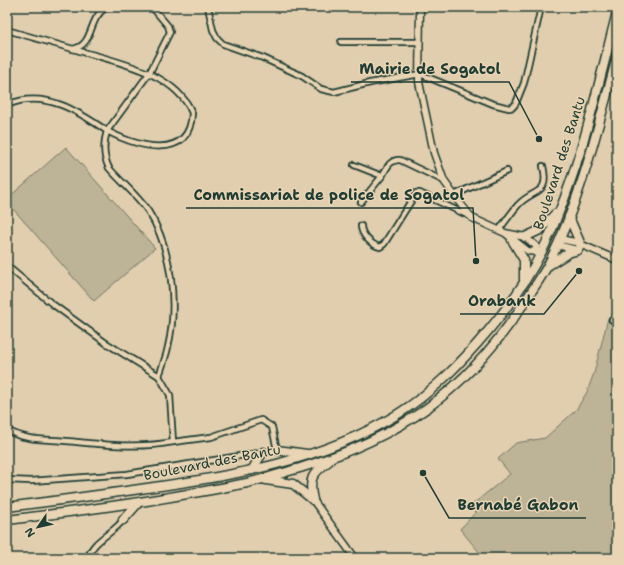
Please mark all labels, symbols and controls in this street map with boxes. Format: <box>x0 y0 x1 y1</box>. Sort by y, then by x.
callout: Mairie de Sogatol <box>351 55 509 82</box>
text: Mairie de Sogatol <box>359 59 501 79</box>
street label: Boulevard des Bantu <box>529 94 589 232</box>
callout: Commissariat de police de Sogatol <box>186 181 473 208</box>
text: Commissariat de police de Sogatol <box>194 185 464 205</box>
callout: Orabank <box>460 287 544 314</box>
text: Orabank <box>468 291 536 311</box>
street label: Boulevard des Bantu <box>142 440 282 484</box>
callout: Bernabé Gabon <box>449 491 586 518</box>
text: Bernabé Gabon <box>458 495 578 515</box>
north arrow <box>18 507 58 547</box>
text: N <box>21 524 39 540</box>

